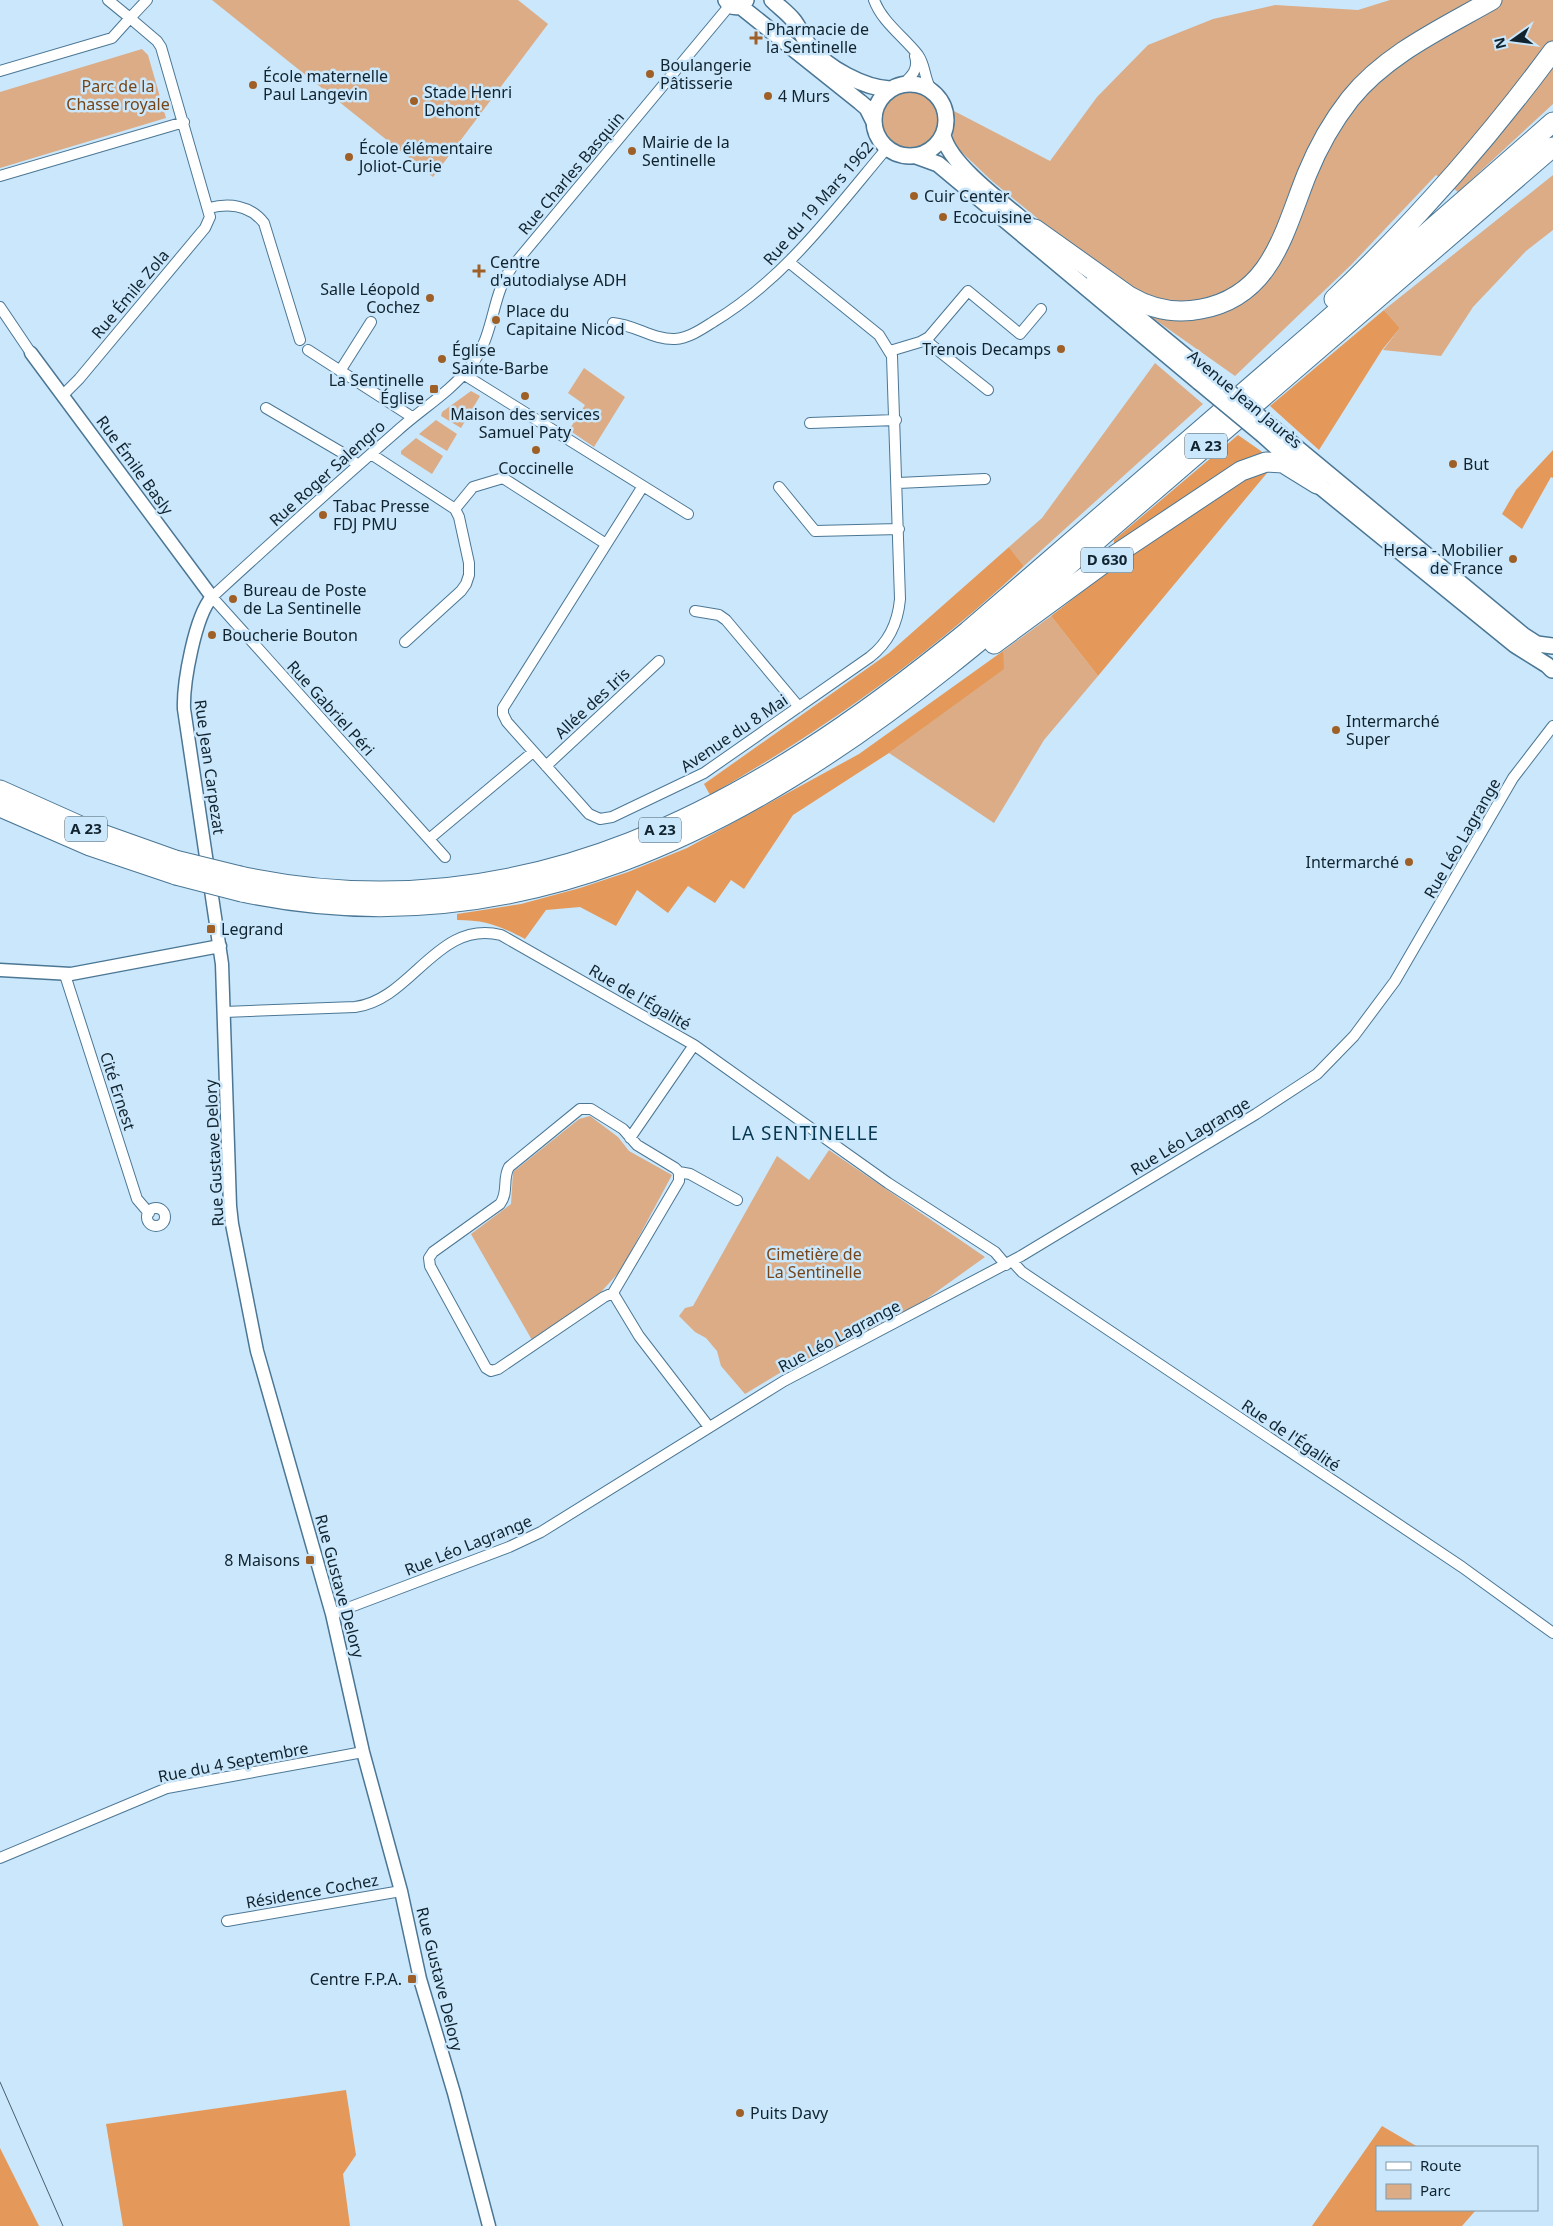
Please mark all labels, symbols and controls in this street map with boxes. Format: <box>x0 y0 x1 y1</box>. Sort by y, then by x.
north arrow <box>1488 15 1538 65</box>
place label: Pharmacie de la Sentinelle <box>766 18 869 58</box>
marker: Pharmacie de la Sentinelle <box>750 32 762 44</box>
text: N <box>1489 35 1510 51</box>
place label: Boulangerie Pâtisserie <box>660 54 752 94</box>
place label: École maternelle Paul Langevin <box>263 65 388 105</box>
marker: Boulangerie Pâtisserie <box>644 68 656 80</box>
park label: Parc de la Chasse royale <box>66 75 170 115</box>
marker: École maternelle Paul Langevin <box>247 79 259 91</box>
place label: Stade Henri Dehont <box>424 81 512 121</box>
place label: 4 Murs <box>778 85 830 107</box>
marker: 4 Murs <box>762 90 774 102</box>
marker: Stade Henri Dehont <box>408 95 420 107</box>
street label: Rue Charles Basquin <box>513 107 629 239</box>
place label: Mairie de la Sentinelle <box>642 131 730 171</box>
street label: Rue du 19 Mars 1962 <box>758 136 878 270</box>
place label: École élémentaire Joliot-Curie <box>357 137 493 177</box>
marker: Mairie de la Sentinelle <box>626 145 638 157</box>
marker: École élémentaire Joliot-Curie <box>343 151 355 163</box>
place label: Cuir Center <box>924 185 1010 207</box>
marker: Cuir Center <box>908 190 920 202</box>
place label: Ecocuisine <box>953 206 1032 228</box>
marker: Ecocuisine <box>937 211 949 223</box>
street label: Rue Émile Zola <box>86 245 174 343</box>
place label: Centre d'autodialyse ADH <box>490 251 627 291</box>
marker: Centre d'autodialyse ADH <box>472 264 486 278</box>
place label: Salle Léopold Cochez <box>320 278 420 318</box>
marker: Salle Léopold Cochez <box>424 292 436 304</box>
place label: Place du Capitaine Nicod <box>506 300 625 340</box>
marker: Place du Capitaine Nicod <box>490 314 502 326</box>
place label: Trenois Decamps <box>922 338 1051 360</box>
place label: Église Sainte-Barbe <box>452 339 549 379</box>
marker: Trenois Decamps <box>1055 343 1067 355</box>
street label: Avenue Jean Jaurès <box>1183 345 1307 453</box>
marker: Église Sainte-Barbe <box>436 353 448 365</box>
place label: La Sentinelle Église <box>329 369 424 409</box>
marker: La Sentinelle Église <box>428 383 440 395</box>
marker: Maison des services Samuel Paty <box>519 390 531 402</box>
place label: Maison des services Samuel Paty <box>450 403 600 443</box>
street label: Rue Émile Basly <box>92 411 179 520</box>
street label: Rue Roger Salengro <box>264 415 390 531</box>
road number: A 23 <box>1185 434 1227 458</box>
marker: Coccinelle <box>530 444 542 456</box>
place label: But <box>1463 453 1489 475</box>
place label: Coccinelle <box>498 457 574 479</box>
marker: But <box>1447 458 1459 470</box>
place label: Tabac Presse FDJ PMU <box>333 495 430 535</box>
marker: Tabac Presse FDJ PMU <box>317 509 329 521</box>
place label: Hersa - Mobilier de France <box>1383 539 1503 579</box>
road number: D 630 <box>1081 548 1133 572</box>
marker: Hersa - Mobilier de France <box>1507 553 1519 565</box>
place label: Bureau de Poste de La Sentinelle <box>243 579 366 619</box>
marker: Bureau de Poste de La Sentinelle <box>227 593 239 605</box>
place label: Boucherie Bouton <box>222 624 358 646</box>
marker: Boucherie Bouton <box>206 629 218 641</box>
street label: Rue Gabriel Péri <box>282 656 380 760</box>
street label: Allée des Iris <box>550 662 634 744</box>
street label: Avenue du 8 Mai <box>676 689 792 777</box>
street label: Rue Jean Carpezat <box>190 698 230 836</box>
place label: Intermarché Super <box>1346 710 1440 750</box>
marker: Intermarché Super <box>1330 724 1342 736</box>
street label: Rue Léo Lagrange <box>1419 774 1505 902</box>
road number: A 23 <box>65 816 107 842</box>
road number: A 23 <box>639 818 681 842</box>
place label: Intermarché <box>1305 851 1399 873</box>
marker: Intermarché <box>1403 856 1415 868</box>
place label: Legrand <box>221 918 283 940</box>
marker: Legrand <box>205 923 217 935</box>
street label: Rue de l'Égalité <box>585 959 695 1035</box>
street label: Cité Ernest <box>95 1049 141 1133</box>
street label: Rue Gustave Delory <box>199 1078 229 1227</box>
street label: Rue Léo Lagrange <box>1126 1092 1254 1180</box>
district label: LA SENTINELLE <box>731 1120 879 1146</box>
park label: Cimetière de La Sentinelle <box>766 1243 862 1283</box>
street label: Rue Léo Lagrange <box>774 1294 904 1378</box>
street label: Rue de l'Égalité <box>1237 1394 1345 1476</box>
street label: Rue Léo Lagrange <box>401 1509 535 1581</box>
street label: Rue Gustave Delory <box>310 1512 370 1661</box>
place label: 8 Maisons <box>224 1549 300 1571</box>
marker: 8 Maisons <box>304 1554 316 1566</box>
street label: Rue du 4 Septembre <box>156 1737 310 1787</box>
street label: Résidence Cochez <box>244 1869 380 1913</box>
street label: Rue Gustave Delory <box>411 1905 469 2054</box>
place label: Centre F.P.A. <box>310 1968 402 1990</box>
marker: Centre F.P.A. <box>406 1973 418 1985</box>
place label: Puits Davy <box>750 2102 829 2124</box>
marker: Puits Davy <box>734 2107 746 2119</box>
legend <box>1376 2146 1538 2211</box>
text: Route <box>1420 2155 1462 2175</box>
text: Parc <box>1420 2180 1451 2200</box>

